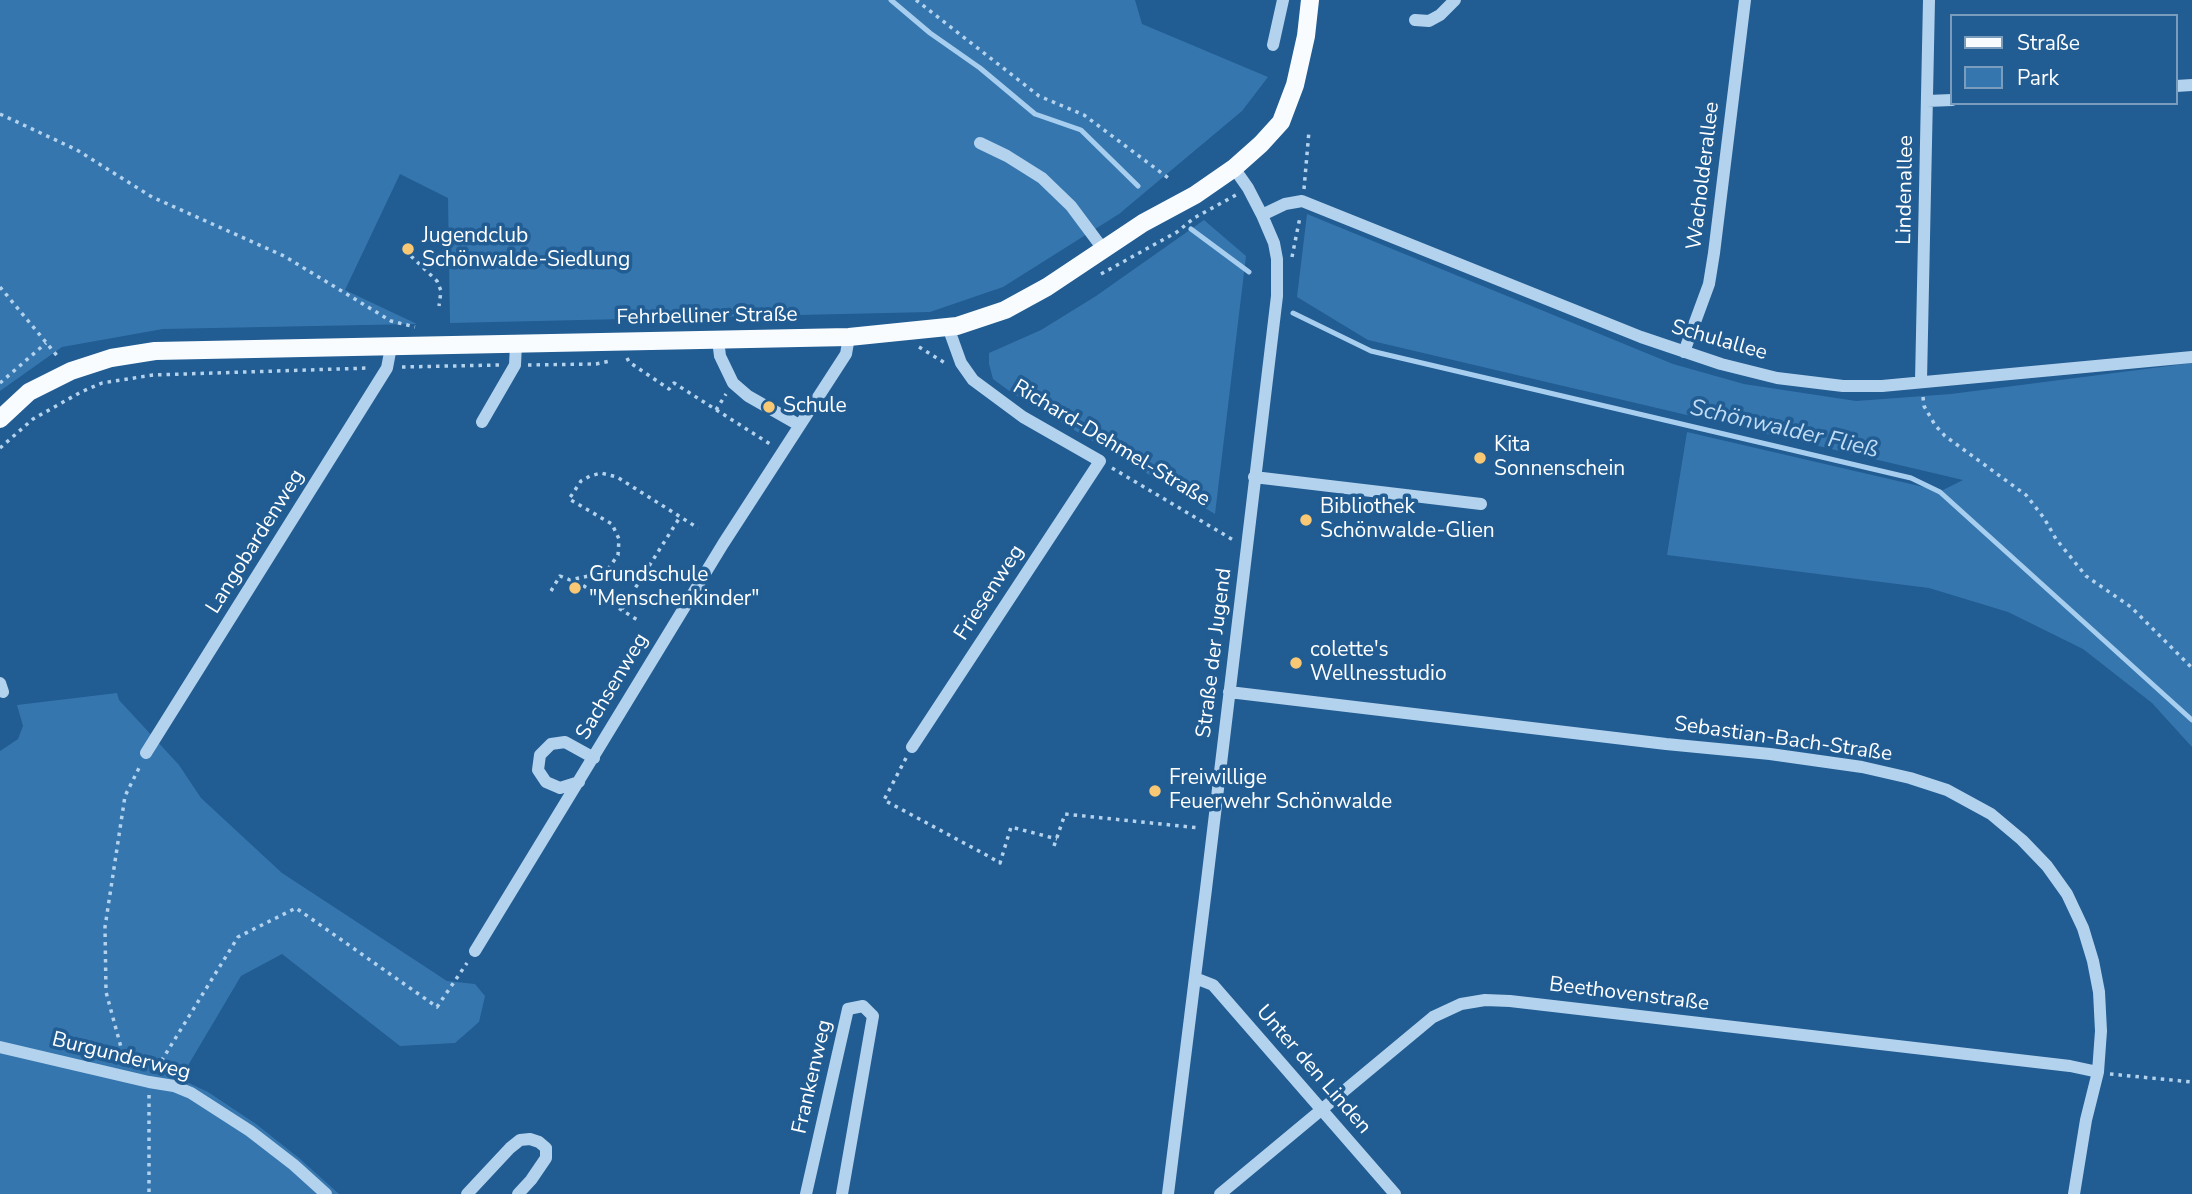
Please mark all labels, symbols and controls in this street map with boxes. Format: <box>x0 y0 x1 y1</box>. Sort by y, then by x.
legend <box>1951 14 2178 105</box>
text: Straße <box>2017 29 2080 57</box>
text: Park <box>2017 64 2059 92</box>
street label: Wacholderallee <box>1682 100 1726 252</box>
street label: Lindenallee <box>1892 135 1920 245</box>
place label: Jugendclub Schönwalde-Siedlung <box>422 224 630 274</box>
marker: Jugendclub Schönwalde-Siedlung <box>400 241 416 257</box>
street label: Fehrbelliner Straße <box>616 303 798 331</box>
street label: Schulallee <box>1668 315 1770 367</box>
street label: Richard-Dehmel-Straße <box>1008 375 1214 513</box>
place label: Schule <box>783 394 847 420</box>
water label: Schönwalder Fließ <box>1687 395 1881 465</box>
marker: Schule <box>761 399 777 415</box>
place label: Kita Sonnenschein <box>1494 433 1625 483</box>
marker: Kita Sonnenschein <box>1472 450 1488 466</box>
street label: Langobardenweg <box>201 465 311 619</box>
place label: Bibliothek Schönwalde-Glien <box>1320 495 1495 545</box>
marker: Bibliothek Schönwalde-Glien <box>1298 512 1314 528</box>
street label: Friesenweg <box>950 540 1030 646</box>
place label: Grundschule "Menschenkinder" <box>589 563 760 613</box>
street label: Straße der Jugend <box>1192 567 1238 739</box>
marker: Grundschule "Menschenkinder" <box>567 580 583 596</box>
street label: Sachsenweg <box>571 629 655 745</box>
place label: colette's Wellnesstudio <box>1310 638 1447 688</box>
marker: colette's Wellnesstudio <box>1288 655 1304 671</box>
street label: Sebastian-Bach-Straße <box>1672 712 1894 768</box>
place label: Freiwillige Feuerwehr Schönwalde <box>1169 766 1392 816</box>
marker: Freiwillige Feuerwehr Schönwalde <box>1147 783 1163 799</box>
street label: Beethovenstraße <box>1548 973 1710 1017</box>
street label: Unter den Linden <box>1250 1000 1376 1140</box>
street label: Frankenweg <box>788 1018 838 1136</box>
street label: Burgunderweg <box>49 1028 193 1086</box>

